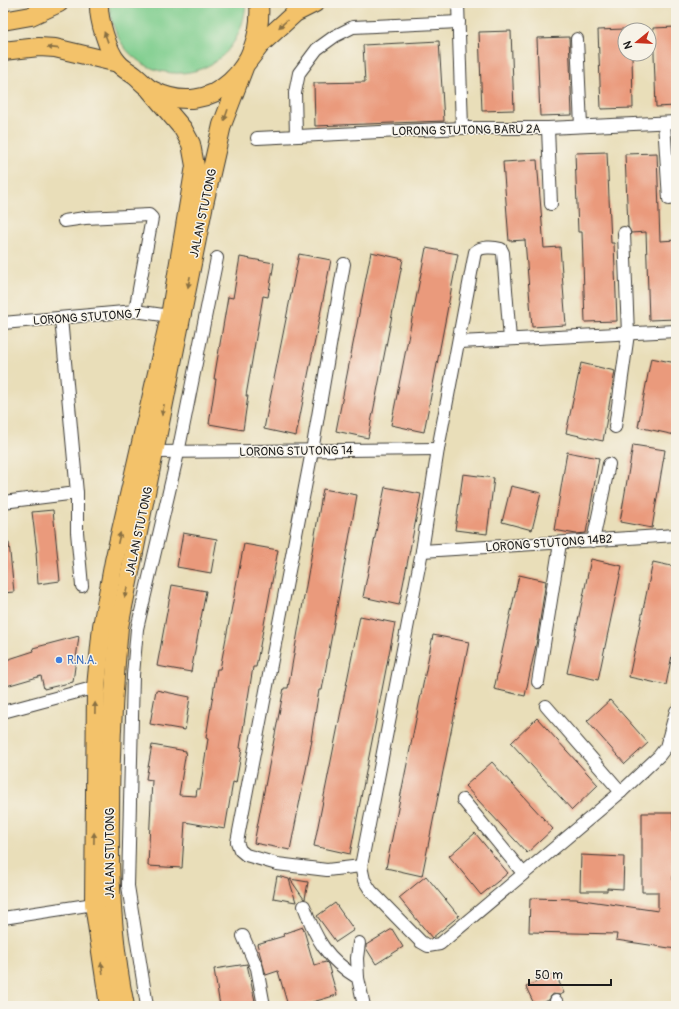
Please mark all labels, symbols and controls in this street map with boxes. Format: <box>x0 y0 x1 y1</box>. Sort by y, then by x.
one-way arrow <box>278 19 287 28</box>
north arrow <box>617 22 657 62</box>
one-way arrow <box>102 30 108 42</box>
text: N <box>620 39 635 50</box>
one-way arrow <box>47 45 59 52</box>
one-way arrow <box>222 109 228 121</box>
street label: LORONG STUTONG BARU 2A <box>392 122 541 139</box>
street label: JALAN STUTONG <box>187 167 220 259</box>
one-way arrow <box>185 276 191 289</box>
street label: LORONG STUTONG 7 <box>32 306 142 329</box>
one-way arrow <box>160 404 166 416</box>
street label: LORONG STUTONG 14 <box>239 443 353 460</box>
street label: JALAN STUTONG <box>123 485 156 577</box>
one-way arrow <box>117 532 123 544</box>
street label: LORONG STUTONG 14B2 <box>485 532 613 555</box>
one-way arrow <box>123 586 129 598</box>
place label: R.N.A. <box>67 653 97 668</box>
marker: R.N.A. <box>54 655 64 665</box>
one-way arrow <box>92 702 99 714</box>
street label: JALAN STUTONG <box>103 808 118 898</box>
one-way arrow <box>91 831 97 844</box>
scale bar <box>529 961 611 987</box>
one-way arrow <box>99 962 105 974</box>
text: 50 m <box>535 968 563 983</box>

